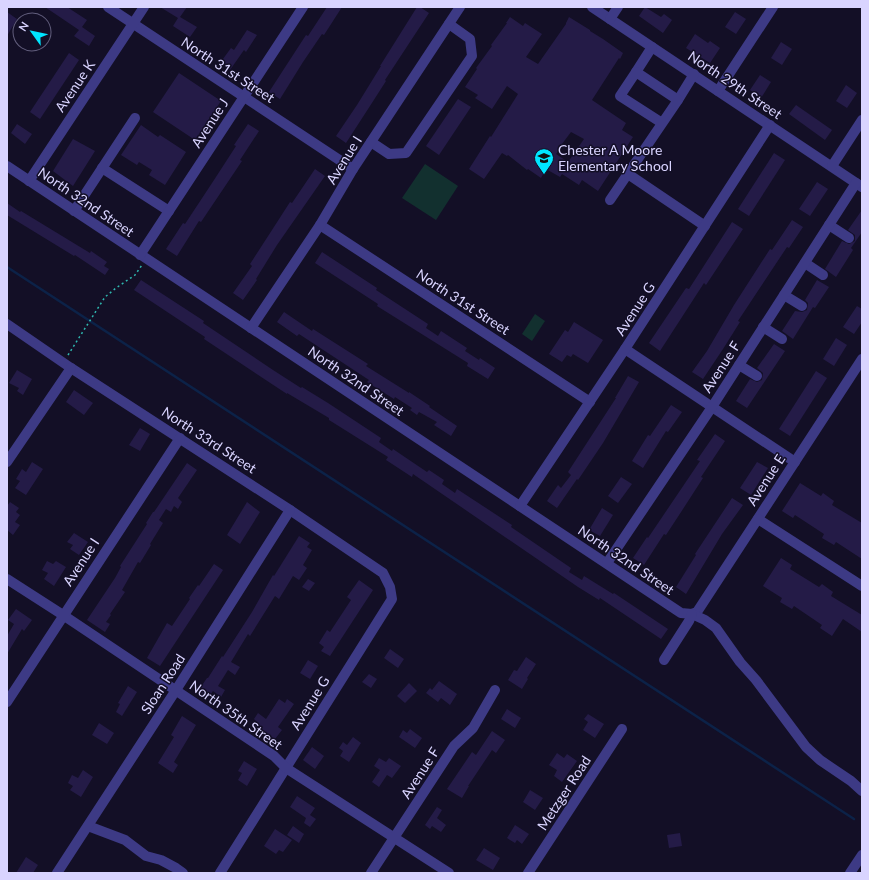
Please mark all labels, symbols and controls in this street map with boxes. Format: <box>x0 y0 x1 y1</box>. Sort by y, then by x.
north arrow <box>12 12 52 52</box>
text: N <box>15 19 31 33</box>
street label: North 31st Street <box>178 33 278 106</box>
street label: North 29th Street <box>685 47 785 122</box>
street label: Avenue K <box>51 56 99 115</box>
street label: Avenue J <box>187 95 232 151</box>
street label: Avenue I <box>322 132 365 187</box>
place label: Chester A Moore Elementary School <box>558 141 672 174</box>
school or university icon: Chester A Moore Elementary School <box>533 147 555 175</box>
street label: North 32nd Street <box>35 163 138 240</box>
street label: North 31st Street <box>413 265 513 338</box>
street label: Avenue G <box>611 279 658 339</box>
street label: Avenue F <box>698 338 744 396</box>
street label: North 32nd Street <box>305 342 408 419</box>
street label: North 33rd Street <box>159 403 260 476</box>
street label: Avenue E <box>743 451 789 509</box>
street label: North 32nd Street <box>575 521 678 598</box>
street label: Avenue I <box>59 535 102 589</box>
street label: Sloan Road <box>137 651 188 717</box>
street label: Avenue G <box>286 673 333 733</box>
street label: North 35th Street <box>187 676 286 753</box>
street label: Avenue F <box>397 744 443 802</box>
street label: Metzger Road <box>533 752 594 833</box>

